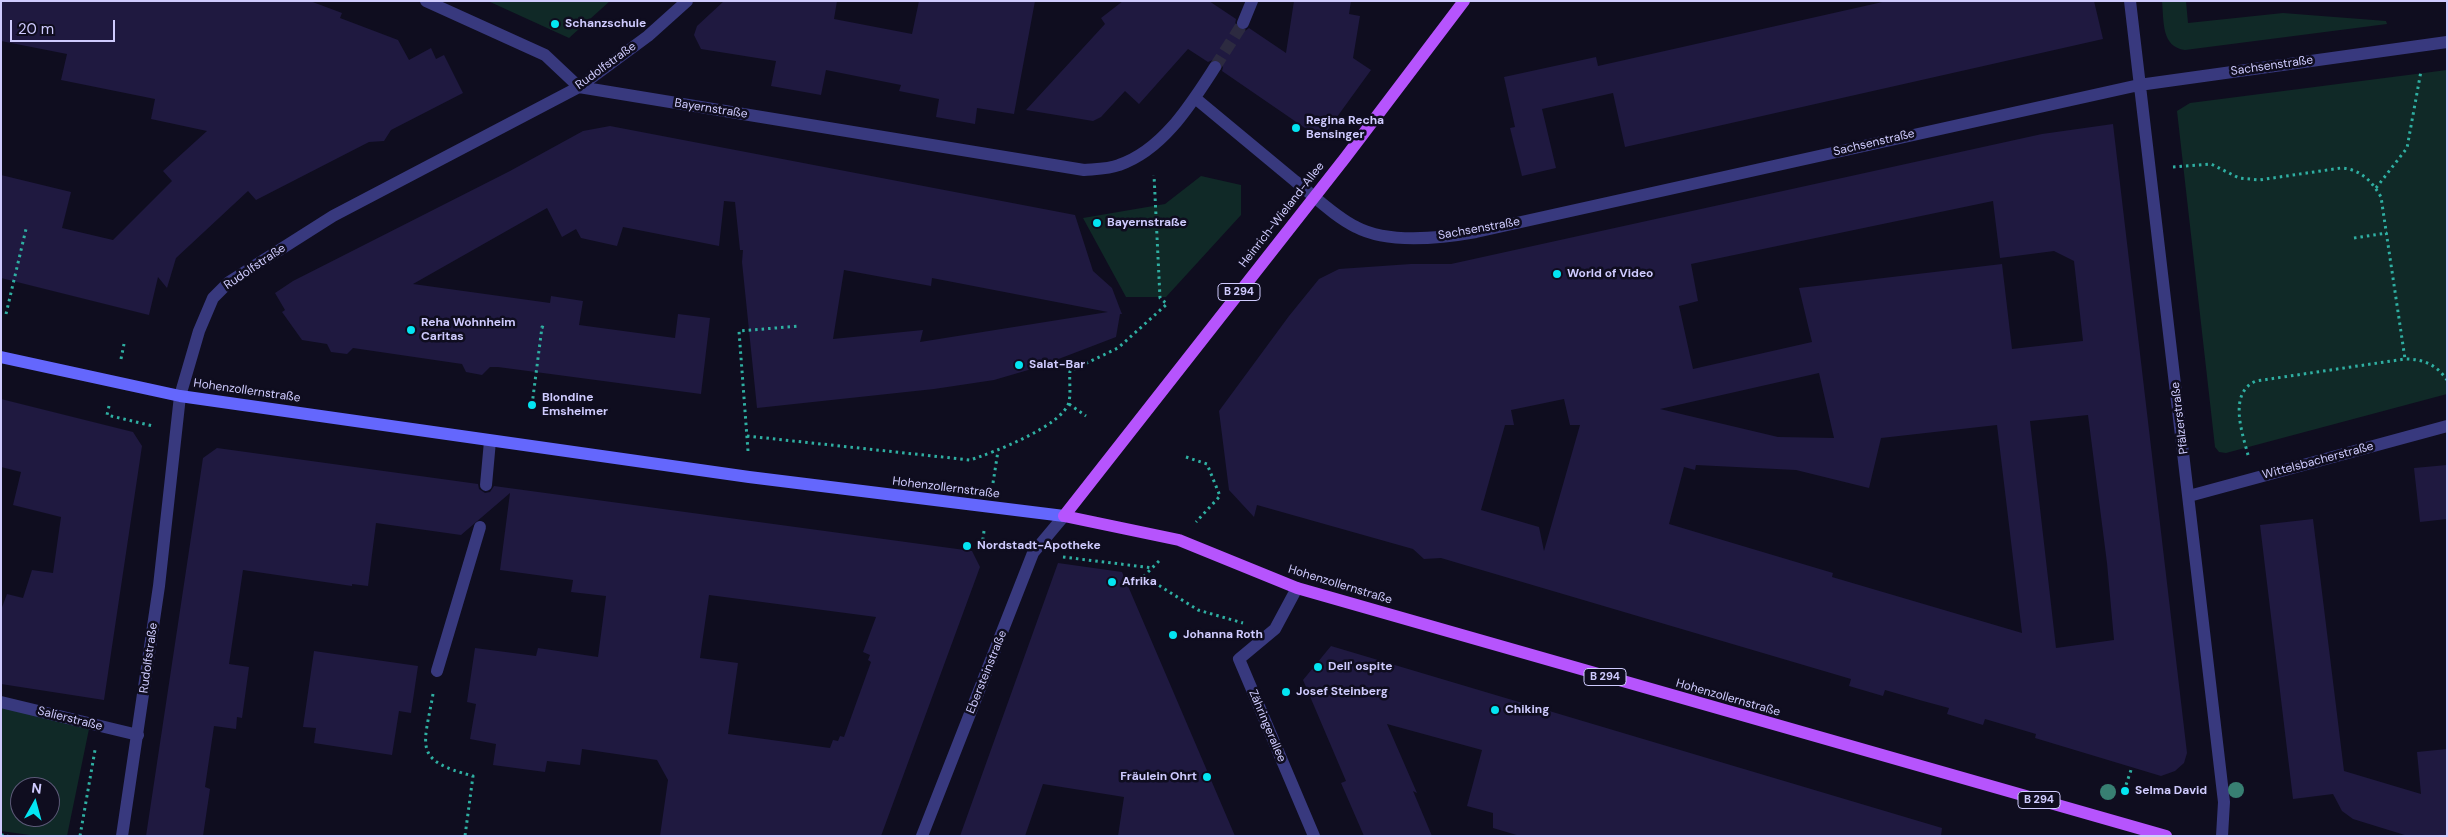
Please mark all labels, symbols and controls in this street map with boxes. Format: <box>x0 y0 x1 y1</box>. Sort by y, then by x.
scale bar <box>12 10 118 42</box>
place label: Schanzschule <box>565 17 646 31</box>
marker: Schanzschule <box>549 18 561 30</box>
text: 20 m <box>18 19 54 39</box>
street label: Rudolfstraße <box>573 39 639 93</box>
street label: Sachsenstraße <box>2230 53 2314 79</box>
street label: Bayernstraße <box>673 96 749 122</box>
place label: Regina Recha Bensinger <box>1306 114 1384 142</box>
marker: Regina Recha Bensinger <box>1290 122 1302 134</box>
street label: Sachsenstraße <box>1832 127 1916 159</box>
street label: Heinrich-Wieland-Allee <box>1236 159 1328 271</box>
street label: Sachsenstraße <box>1437 215 1521 243</box>
place label: Bayernstraße <box>1107 216 1187 230</box>
marker: Bayernstraße <box>1091 217 1103 229</box>
street label: Rudolfstraße <box>221 241 289 293</box>
place label: World of Video <box>1567 267 1653 281</box>
marker: World of Video <box>1551 268 1563 280</box>
road number: B 294 <box>1218 284 1260 300</box>
place label: Reha Wohnheim Caritas <box>421 316 516 344</box>
marker: Reha Wohnheim Caritas <box>405 324 417 336</box>
place label: Salat-Bar <box>1029 358 1085 372</box>
marker: Salat-Bar <box>1013 359 1025 371</box>
street label: Hohenzollernstraße <box>193 376 301 406</box>
street label: Pfälzerstraße <box>2168 381 2192 455</box>
place label: Blondine Emsheimer <box>542 391 608 419</box>
marker: Blondine Emsheimer <box>526 399 538 411</box>
street label: Wittelsbacherstraße <box>2261 439 2375 483</box>
street label: Hohenzollernstraße <box>892 474 1000 502</box>
place label: Nordstadt-Apotheke <box>977 539 1101 553</box>
marker: Nordstadt-Apotheke <box>961 540 973 552</box>
street label: Hohenzollernstraße <box>1286 562 1394 608</box>
place label: Afrika <box>1122 575 1157 589</box>
marker: Afrika <box>1106 576 1118 588</box>
street label: Rudolfstraße <box>137 622 161 694</box>
street label: Ebersteinstraße <box>964 628 1010 716</box>
place label: Johanna Roth <box>1183 628 1263 642</box>
marker: Johanna Roth <box>1167 629 1179 641</box>
place label: Dell' ospite <box>1328 660 1392 674</box>
marker: Dell' ospite <box>1312 661 1324 673</box>
road number: B 294 <box>1584 669 1626 686</box>
street label: Hohenzollernstraße <box>1674 676 1782 720</box>
place label: Josef Steinberg <box>1296 685 1388 699</box>
marker: Josef Steinberg <box>1280 686 1292 698</box>
street label: Zähringerallee <box>1245 688 1289 764</box>
place label: Chiking <box>1505 703 1549 717</box>
street label: Salierstraße <box>36 704 104 734</box>
marker: Chiking <box>1489 704 1501 716</box>
place label: Fräulein Ohrt <box>1120 770 1197 784</box>
marker: Fräulein Ohrt <box>1201 771 1213 783</box>
north arrow <box>10 777 60 827</box>
text: N <box>31 779 43 798</box>
place label: Selma David <box>2135 784 2207 798</box>
marker: Selma David <box>2119 785 2131 797</box>
road number: B 294 <box>2018 792 2060 808</box>

